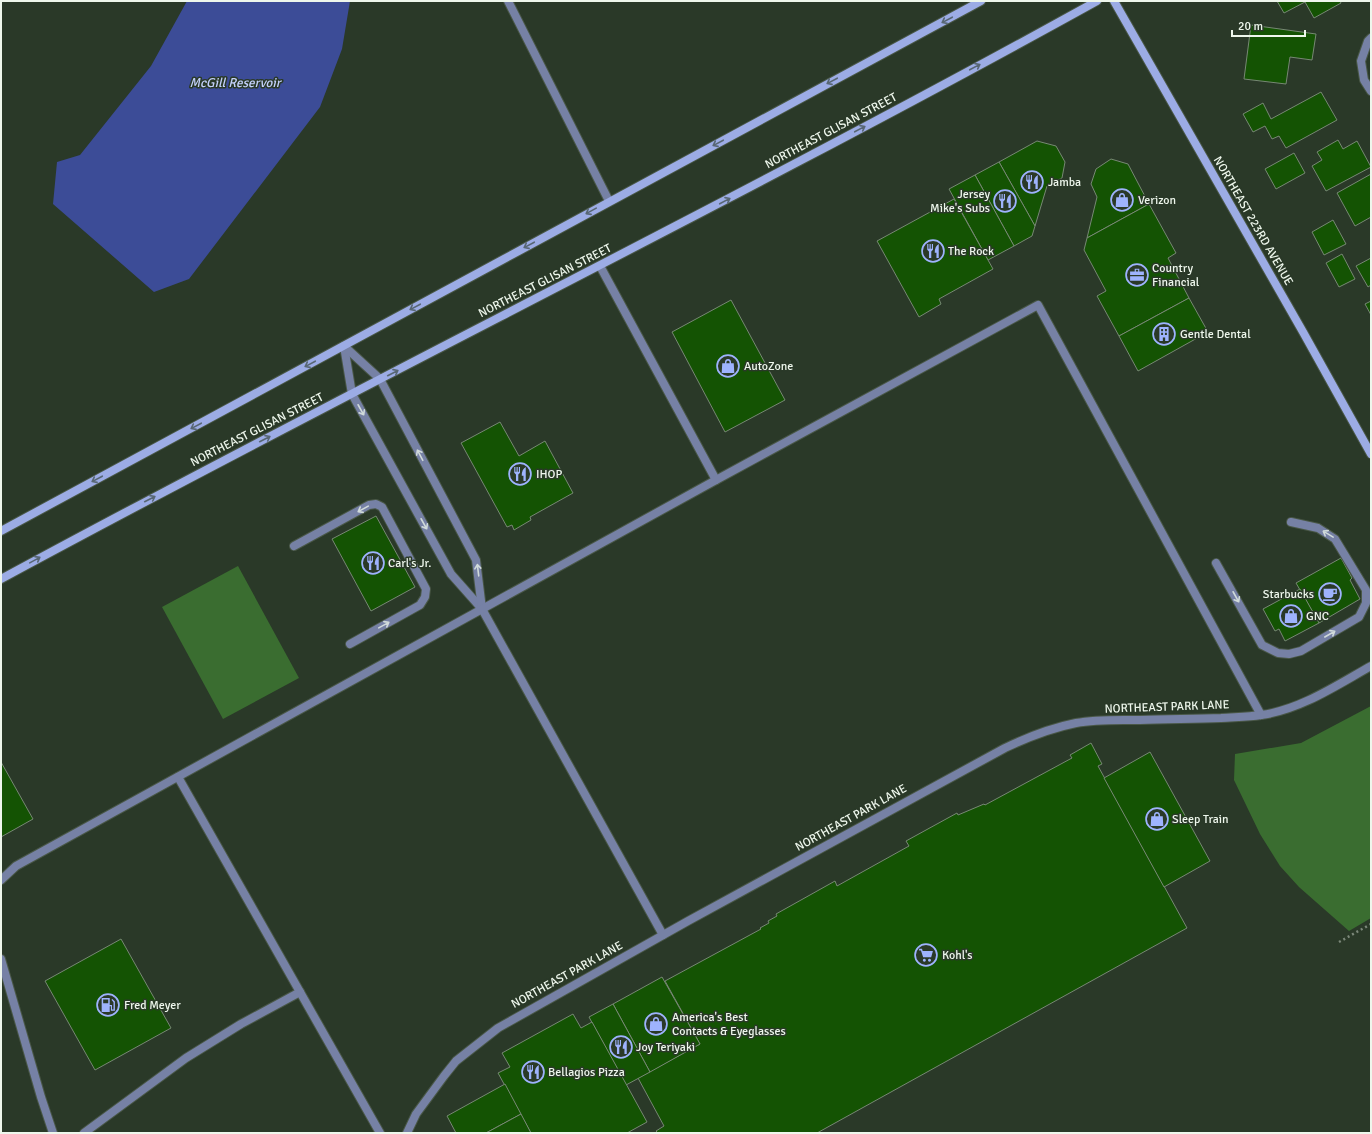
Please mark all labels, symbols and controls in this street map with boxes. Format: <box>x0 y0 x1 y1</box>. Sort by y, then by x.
scale bar <box>1232 12 1305 38</box>
one-way arrow <box>941 16 953 24</box>
text: 20 m <box>1238 19 1263 34</box>
one-way arrow <box>969 63 981 71</box>
water label: McGill Reservoir <box>189 75 283 91</box>
one-way arrow <box>826 78 838 86</box>
street label: NORTHEAST GLISAN STREET <box>762 90 900 172</box>
one-way arrow <box>854 125 866 132</box>
one-way arrow <box>712 140 724 147</box>
street label: NORTHEAST 223RD AVENUE <box>1210 154 1296 288</box>
restaurant icon: Jamba <box>1019 169 1045 195</box>
place label: Jamba <box>1048 175 1081 190</box>
place label: Jersey Mike's Subs <box>930 187 990 216</box>
shop icon: Verizon <box>1109 187 1135 213</box>
restaurant icon: Jersey Mike's Subs <box>992 188 1018 214</box>
place label: Verizon <box>1138 193 1176 208</box>
one-way arrow <box>719 196 731 204</box>
one-way arrow <box>585 208 597 216</box>
restaurant icon: The Rock <box>920 238 946 264</box>
street label: NORTHEAST GLISAN STREET <box>476 241 614 321</box>
one-way arrow <box>523 242 535 250</box>
place label: The Rock <box>948 244 994 259</box>
place label: Country Financial <box>1152 261 1200 290</box>
office icon: Country Financial <box>1124 262 1150 288</box>
one-way arrow <box>409 304 421 312</box>
building icon: Gentle Dental <box>1151 321 1177 347</box>
place label: Gentle Dental <box>1180 327 1251 342</box>
shop icon: AutoZone <box>715 353 741 379</box>
place label: AutoZone <box>744 359 793 374</box>
one-way arrow <box>304 361 316 368</box>
one-way arrow <box>387 368 399 376</box>
street label: NORTHEAST GLISAN STREET <box>188 390 326 470</box>
one-way arrow <box>358 404 365 416</box>
one-way arrow <box>190 423 202 430</box>
one-way arrow <box>259 435 271 442</box>
one-way arrow <box>416 449 423 461</box>
restaurant icon: IHOP <box>507 461 533 487</box>
place label: IHOP <box>536 467 563 482</box>
one-way arrow <box>91 476 103 484</box>
one-way arrow <box>144 494 156 502</box>
one-way arrow <box>357 505 369 513</box>
one-way arrow <box>420 518 428 530</box>
one-way arrow <box>1322 530 1334 538</box>
restaurant icon: Carl's Jr. <box>360 550 386 576</box>
one-way arrow <box>29 556 41 563</box>
place label: Carl's Jr. <box>388 556 431 571</box>
one-way arrow <box>474 564 481 577</box>
cafe icon: Starbucks <box>1317 581 1343 607</box>
place label: Starbucks <box>1263 587 1314 602</box>
one-way arrow <box>1232 591 1240 603</box>
shop icon: GNC <box>1278 603 1304 629</box>
place label: GNC <box>1306 609 1329 624</box>
one-way arrow <box>378 621 390 629</box>
one-way arrow <box>1324 629 1336 637</box>
street label: NORTHEAST PARK LANE <box>1104 697 1230 717</box>
street label: NORTHEAST PARK LANE <box>793 781 909 855</box>
shop icon: Sleep Train <box>1144 806 1170 832</box>
place label: Sleep Train <box>1172 812 1229 827</box>
street label: NORTHEAST PARK LANE <box>509 938 625 1012</box>
supermarket icon: Kohl's <box>913 942 939 968</box>
place label: Kohl's <box>942 948 973 963</box>
fuel station icon: Fred Meyer <box>95 992 121 1018</box>
place label: Fred Meyer <box>124 998 181 1013</box>
place label: America's Best Contacts & Eyeglasses <box>672 1010 786 1039</box>
shop icon: America's Best Contacts & Eyeglasses <box>643 1011 669 1037</box>
restaurant icon: Joy Teriyaki <box>608 1034 634 1060</box>
place label: Joy Teriyaki <box>636 1040 695 1055</box>
restaurant icon: Bellagios Pizza <box>520 1059 546 1085</box>
place label: Bellagios Pizza <box>548 1065 625 1080</box>

